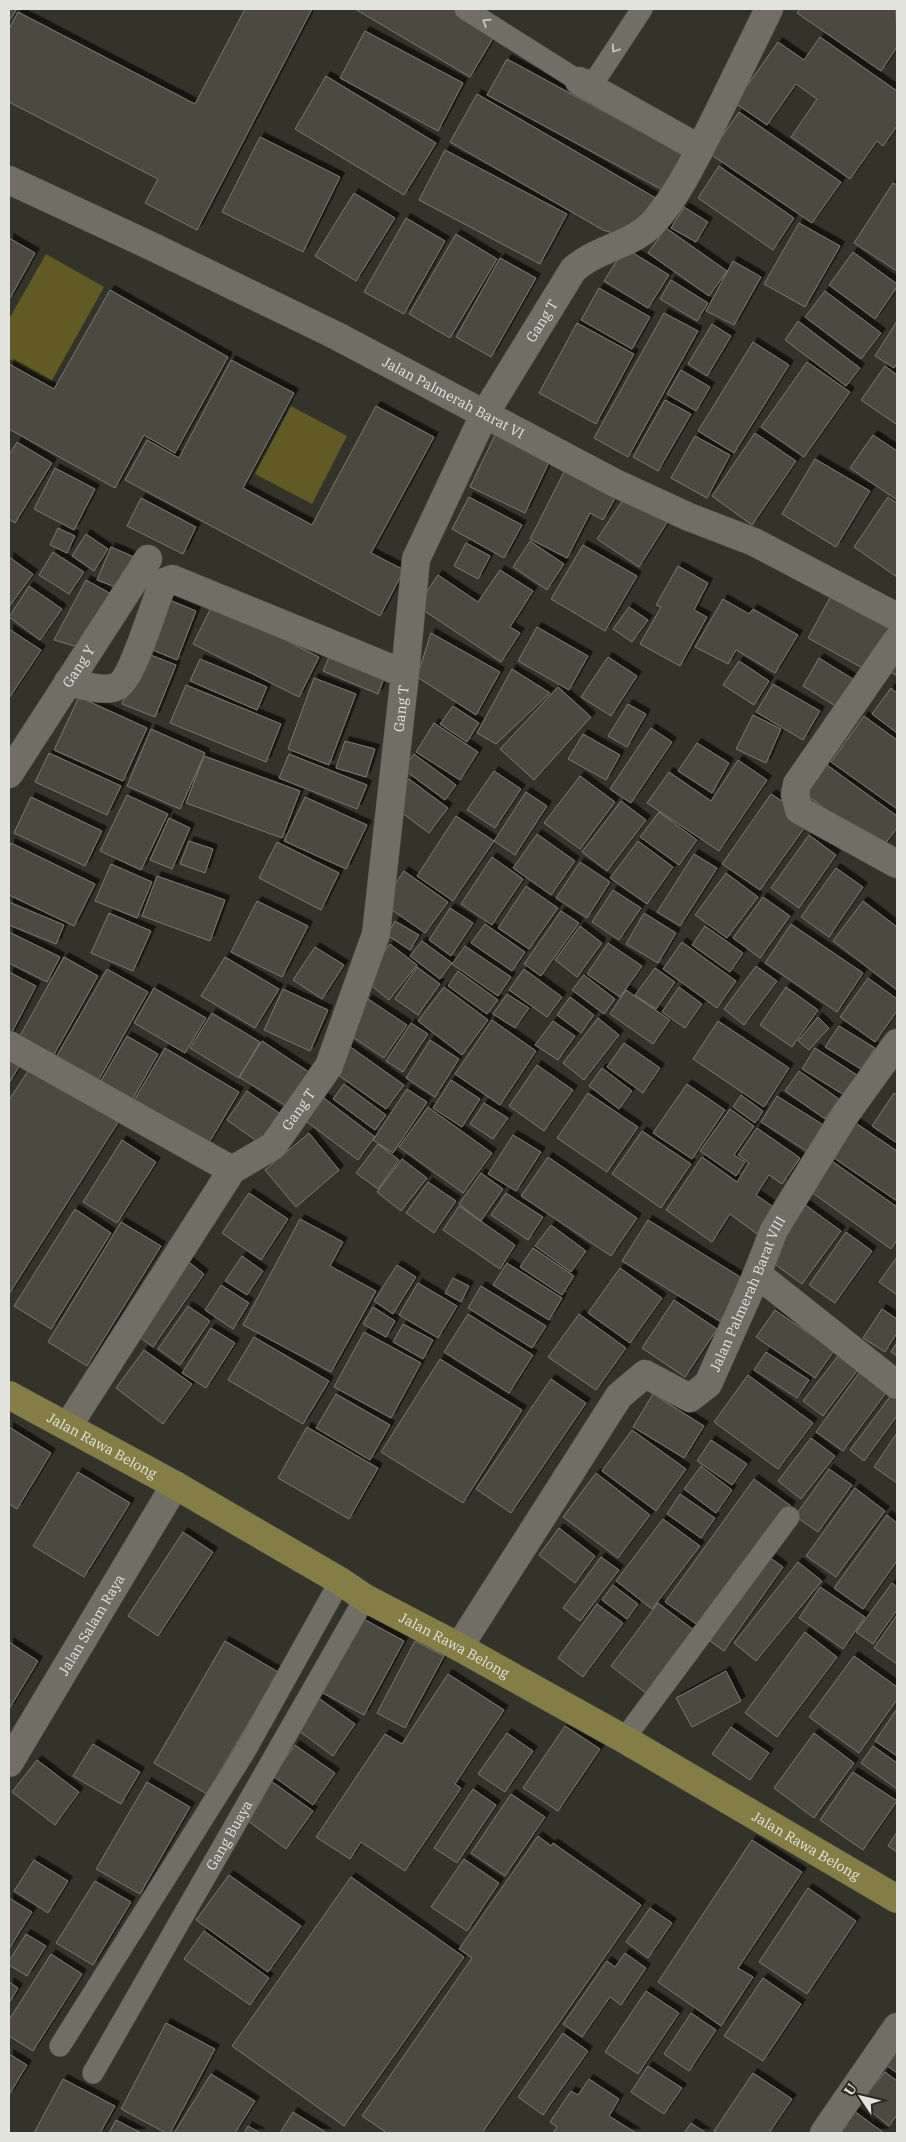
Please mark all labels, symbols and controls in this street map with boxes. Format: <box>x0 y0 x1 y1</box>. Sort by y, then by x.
one-way arrow <box>482 19 491 29</box>
one-way arrow <box>612 44 621 53</box>
street label: Gang T <box>522 296 562 346</box>
street label: Jalan Palmerah Barat VI <box>379 353 528 443</box>
street label: Gang Y <box>58 642 99 691</box>
street label: Gang T <box>390 684 413 733</box>
street label: Gang T <box>278 1085 319 1134</box>
street label: Jalan Palmerah Barat VIII <box>706 1212 790 1374</box>
street label: Jalan Rawa Belong <box>44 1408 161 1483</box>
street label: Jalan Salam Raya <box>55 1571 129 1678</box>
street label: Jalan Rawa Belong <box>396 1608 513 1682</box>
street label: Gang Buaya <box>202 1797 257 1874</box>
street label: Jalan Rawa Belong <box>749 1807 864 1885</box>
north arrow <box>836 2072 886 2122</box>
text: U <box>840 2080 861 2099</box>

